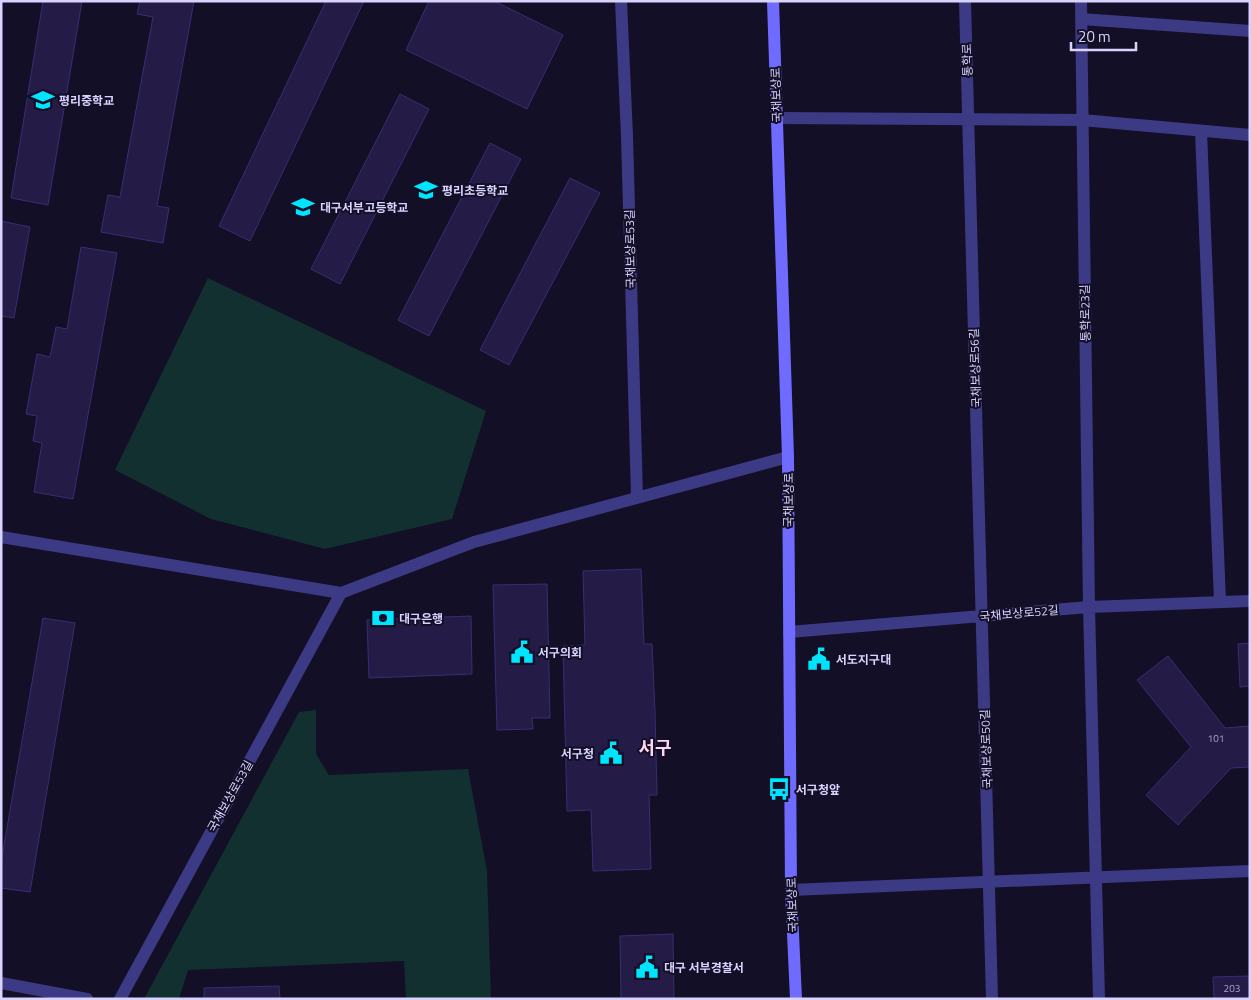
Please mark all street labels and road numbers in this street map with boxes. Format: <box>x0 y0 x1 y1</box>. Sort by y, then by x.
street label: 통학로 <box>957 43 977 77</box>
street label: 국채보상로 <box>766 67 786 123</box>
street label: 국채보상로53길 <box>620 209 640 289</box>
street label: 통학로23길 <box>1075 284 1095 342</box>
street label: 국채보상로56길 <box>964 328 986 408</box>
street label: 국채보상로 <box>779 472 798 528</box>
street label: 국채보상로52길 <box>978 600 1060 626</box>
street label: 국채보상로50길 <box>975 709 997 789</box>
street label: 국채보상로53길 <box>202 757 258 835</box>
street label: 국채보상로 <box>782 877 802 933</box>

